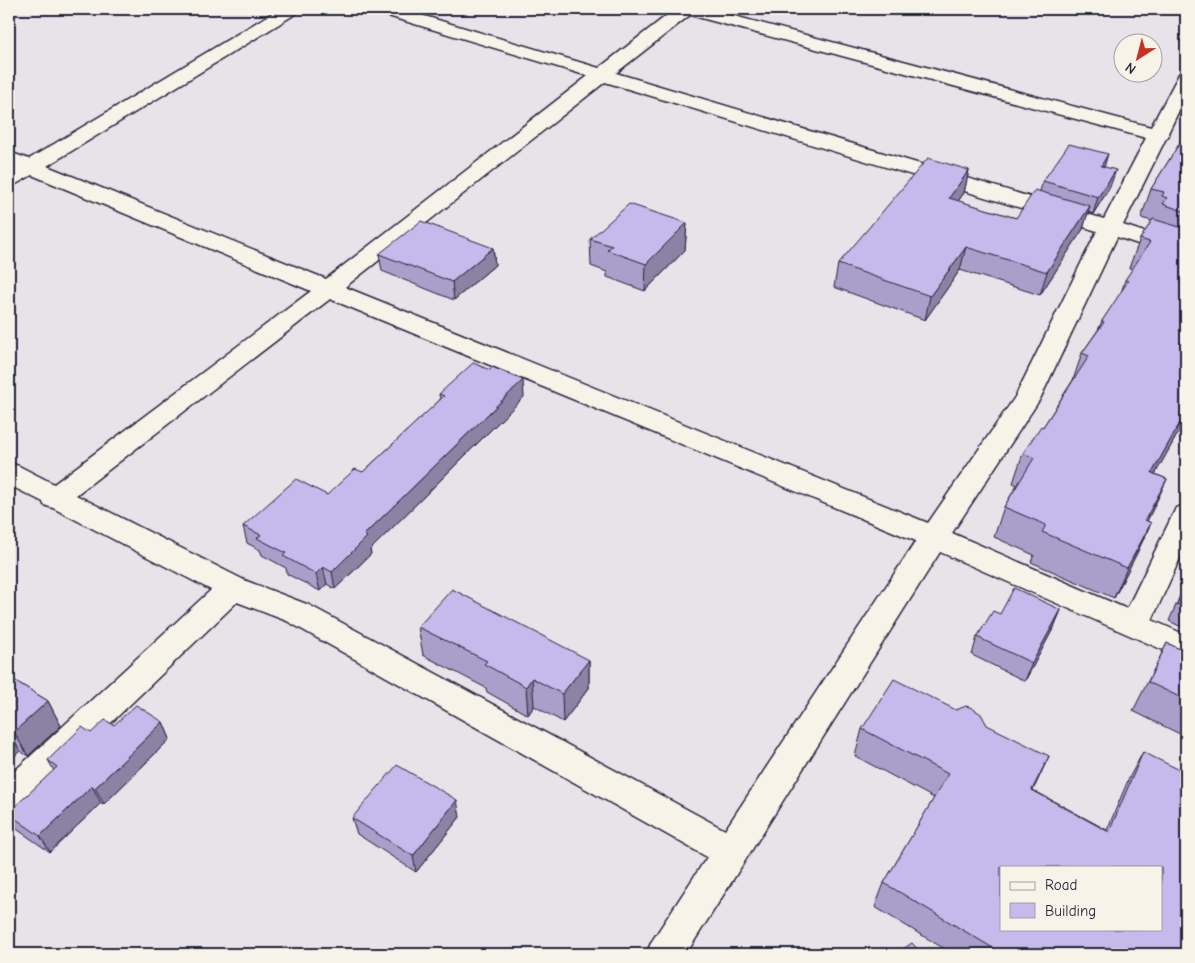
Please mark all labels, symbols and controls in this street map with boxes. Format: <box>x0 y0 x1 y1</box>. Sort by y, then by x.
north arrow <box>1112 32 1162 82</box>
text: N <box>1122 59 1139 78</box>
legend <box>1000 866 1162 930</box>
text: Road <box>1045 876 1077 894</box>
text: Building <box>1045 902 1096 920</box>

